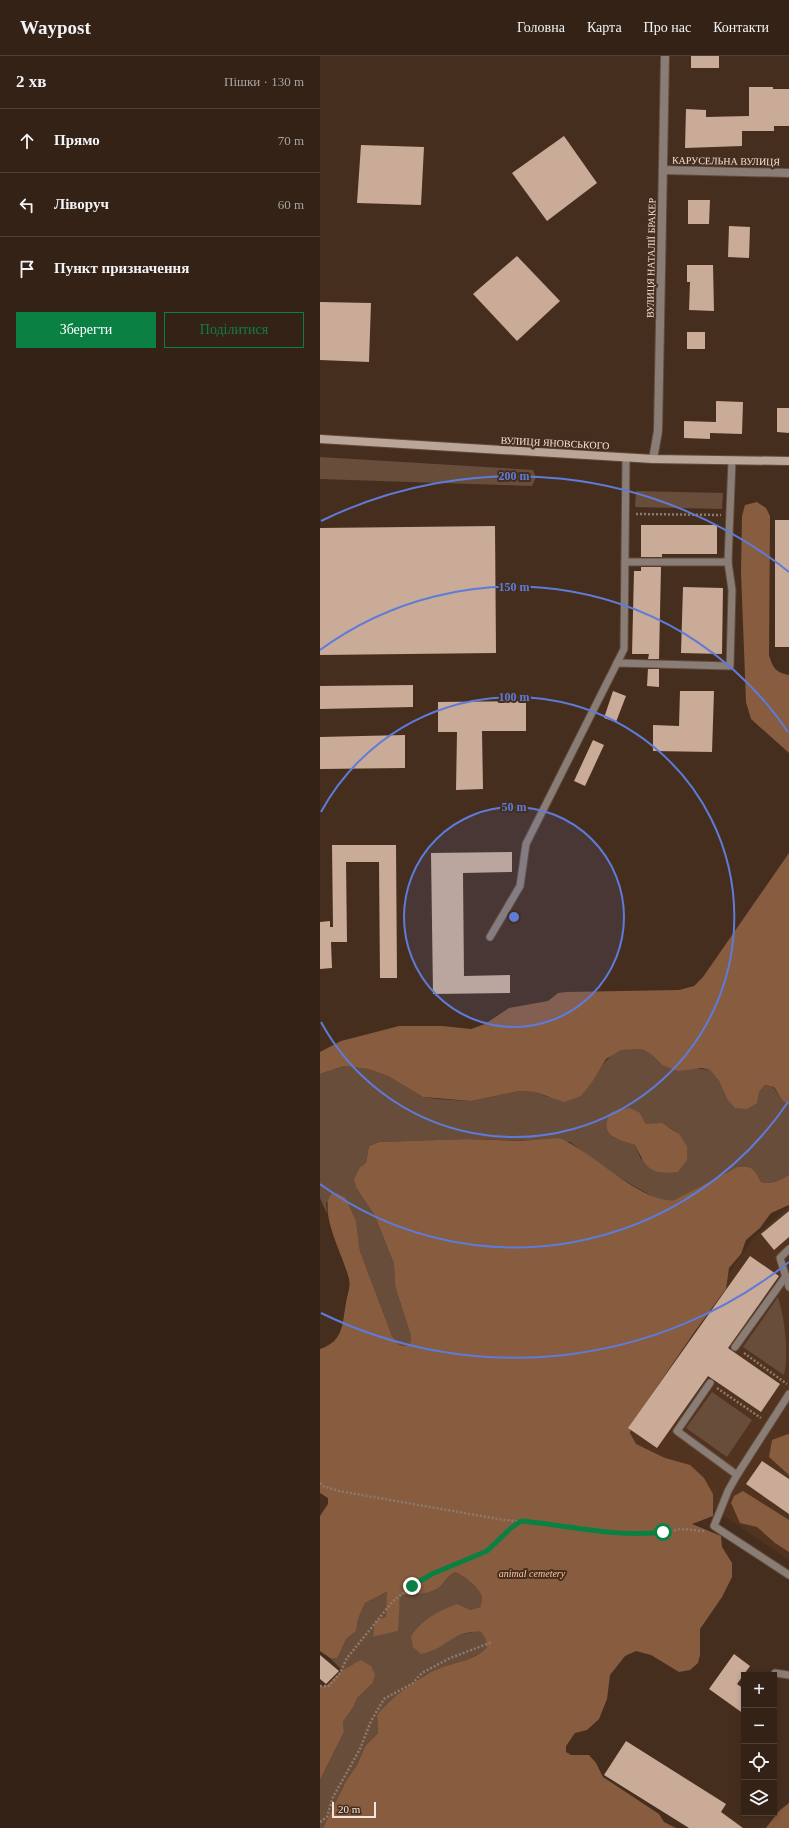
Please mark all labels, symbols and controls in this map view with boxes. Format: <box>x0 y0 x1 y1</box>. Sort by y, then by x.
text: Waypost <box>20 17 91 38</box>
text: Головна <box>517 20 565 35</box>
text: Карта <box>587 20 622 35</box>
text: Про нас <box>644 20 691 35</box>
text: Контакти <box>713 20 769 35</box>
text: 2 хв <box>16 72 46 91</box>
text: Пішки · 130 m <box>224 74 304 89</box>
icon: ahead <box>16 130 38 152</box>
text: Прямо <box>54 132 100 148</box>
text: 70 m <box>278 133 304 148</box>
street label: КАРУСЕЛЬНА ВУЛИЦЯ <box>672 155 780 167</box>
icon: left <box>16 194 38 216</box>
text: Ліворуч <box>54 196 109 212</box>
text: 60 m <box>278 197 304 212</box>
street label: ВУЛИЦЯ НАТАЛІЇ БРАКЕР <box>644 197 658 318</box>
icon: arrive <box>16 258 38 280</box>
text: Пункт призначення <box>54 260 189 276</box>
button: Зберегти <box>16 312 156 348</box>
button: Поділитися <box>164 312 304 348</box>
street label: ВУЛИЦЯ ЯНОВСЬКОГО <box>500 435 610 451</box>
text: 200 m <box>499 469 530 483</box>
text: 150 m <box>499 580 530 594</box>
text: 100 m <box>499 690 530 704</box>
text: 50 m <box>502 800 527 814</box>
centre of rings <box>507 910 521 924</box>
route start <box>654 1523 672 1541</box>
park label: animal cemetery <box>499 1568 566 1579</box>
route end <box>403 1577 421 1595</box>
map controls <box>741 1672 777 1816</box>
button: + <box>741 1672 777 1708</box>
button: − <box>741 1708 777 1744</box>
button: locate <box>741 1744 777 1780</box>
button: layers <box>741 1780 777 1816</box>
scale bar <box>332 1800 376 1819</box>
text: 20 m <box>338 1803 360 1815</box>

